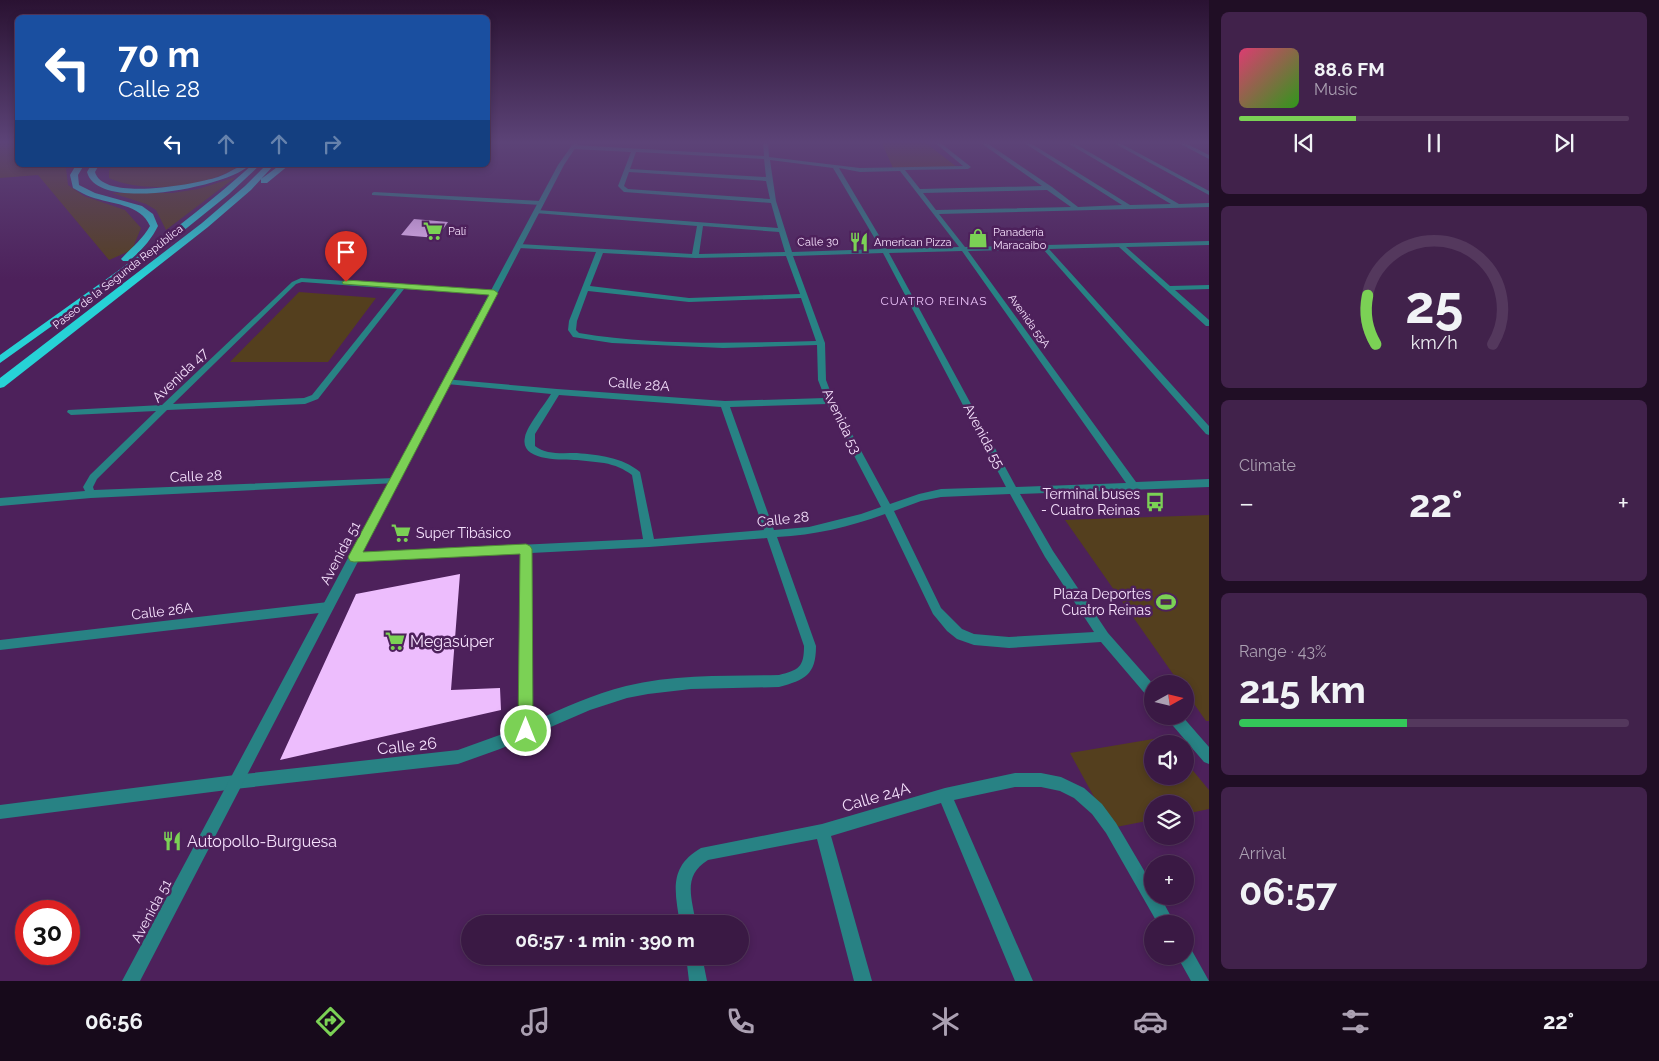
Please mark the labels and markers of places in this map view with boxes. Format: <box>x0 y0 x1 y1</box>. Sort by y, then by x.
supermarket icon: Palí <box>422 220 444 242</box>
place label: Palí <box>448 225 467 238</box>
place label: Panadería Maracaibo <box>993 226 1047 252</box>
shop icon: Panadería Maracaibo <box>967 227 989 249</box>
pin <box>325 231 367 282</box>
restaurant icon: American Pizza <box>848 231 870 253</box>
place label: American Pizza <box>874 236 952 249</box>
place label: Terminal buses - Cuatro Reinas <box>1041 486 1140 518</box>
bus stop icon: Terminal buses - Cuatro Reinas <box>1144 491 1166 513</box>
supermarket icon: Super Tibásico <box>390 522 412 544</box>
place label: Super Tibásico <box>416 525 511 541</box>
place label: Plaza Deportes Cuatro Reinas <box>1053 586 1151 618</box>
sports icon: Plaza Deportes Cuatro Reinas <box>1155 591 1177 613</box>
supermarket icon: Megasúper <box>384 630 406 652</box>
place label: Megasúper <box>410 632 494 651</box>
restaurant icon: Autopollo-Burguesa <box>161 830 183 852</box>
place label: Autopollo-Burguesa <box>187 832 337 851</box>

